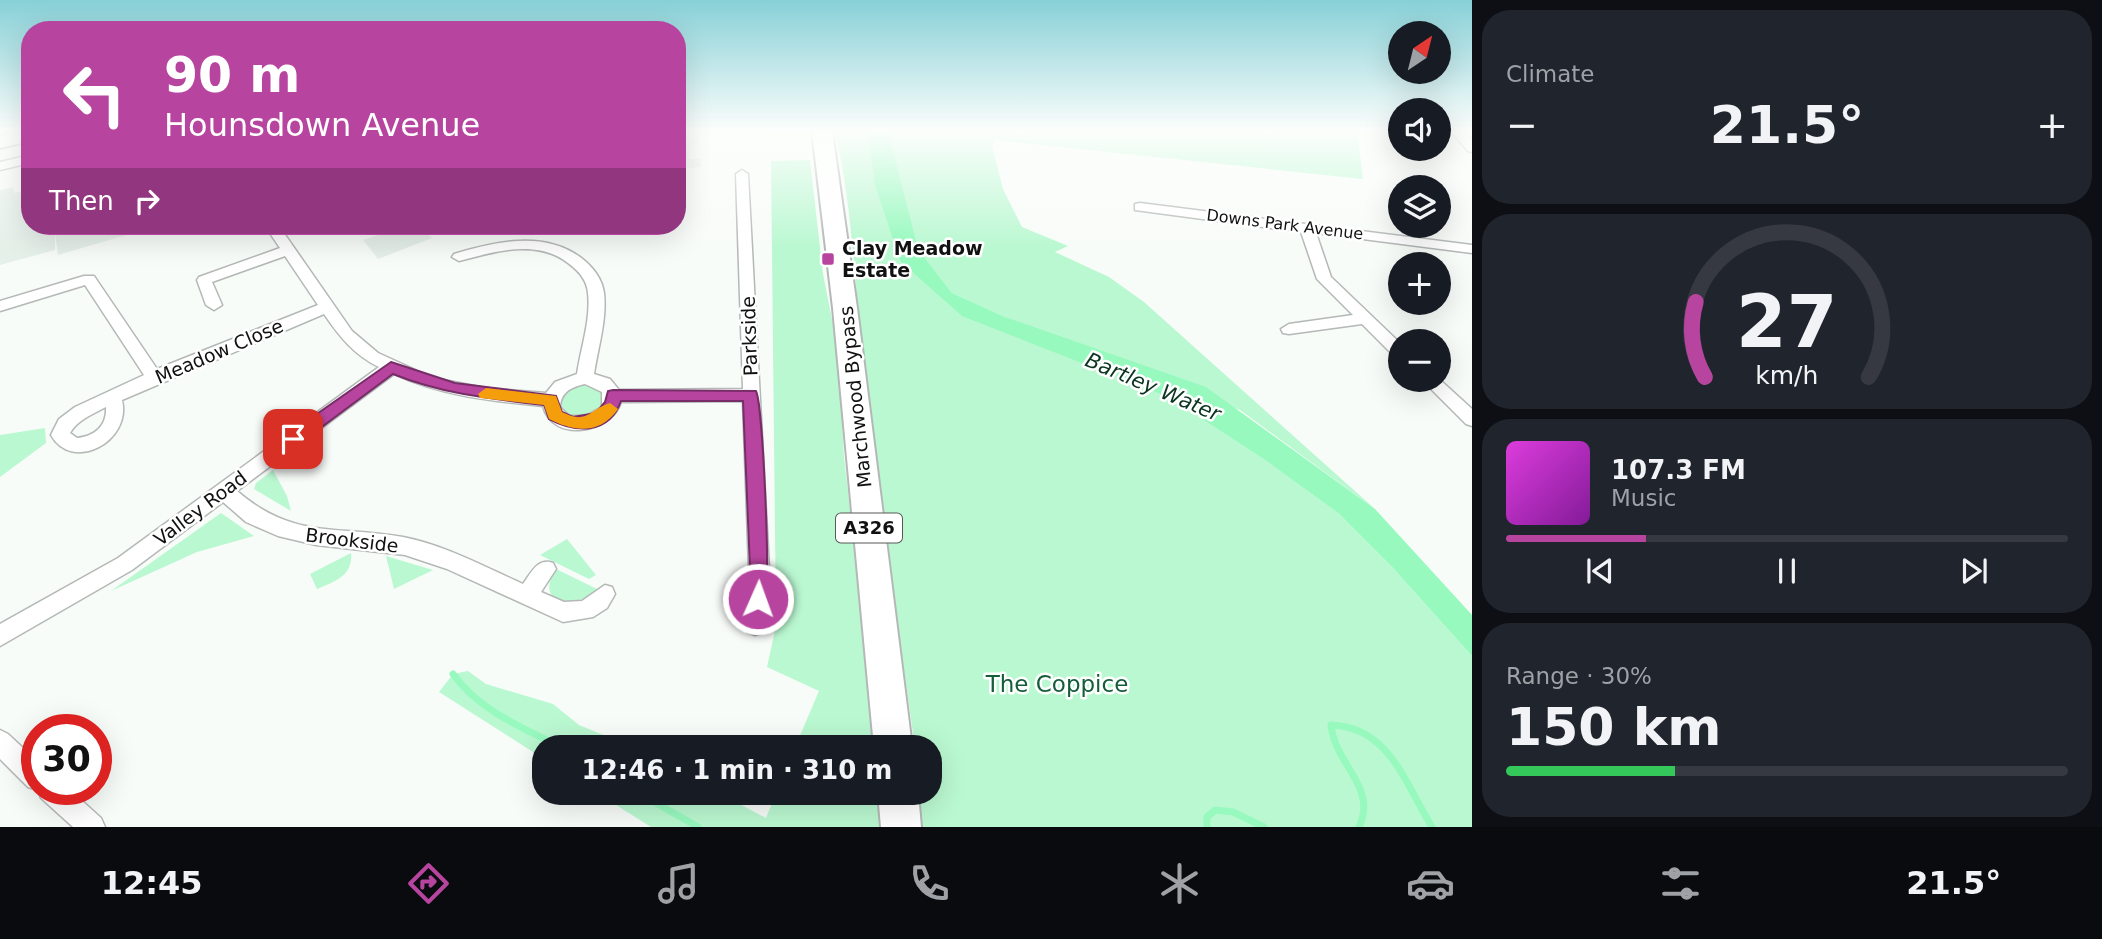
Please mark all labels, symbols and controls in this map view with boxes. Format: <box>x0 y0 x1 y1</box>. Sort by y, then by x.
north arrow <box>1388 21 1451 84</box>
map controls <box>1388 21 1451 392</box>
text: 90 m <box>164 47 300 104</box>
icon: left <box>49 49 140 140</box>
text: Climate <box>1506 61 1595 87</box>
text: 21.5° <box>1710 95 1864 155</box>
button: sound <box>1388 98 1451 161</box>
text: − <box>1506 103 1538 147</box>
text: + <box>2036 103 2068 147</box>
text: Hounsdown Avenue <box>164 106 480 144</box>
button: layers <box>1388 175 1451 238</box>
icon: right <box>128 182 166 220</box>
text: Then <box>49 186 114 216</box>
street label: Downs Park Avenue <box>1205 205 1364 244</box>
place label: Clay Meadow Estate <box>842 237 983 281</box>
marker: Clay Meadow Estate <box>820 251 836 267</box>
button: + <box>1388 252 1451 315</box>
text: 27 <box>1736 280 1838 365</box>
street label: Parkside <box>737 296 761 376</box>
street label: Marchwood Bypass <box>835 305 875 489</box>
street label: Meadow Close <box>152 314 286 388</box>
button: − <box>1388 329 1451 392</box>
water label: Bartley Water <box>1082 348 1225 427</box>
text: km/h <box>1755 361 1819 390</box>
pin <box>263 409 323 469</box>
icon: arrive <box>274 420 312 458</box>
text: 107.3 FM <box>1611 455 1746 485</box>
street label: Valley Road <box>149 466 251 550</box>
text: Music <box>1611 485 1676 511</box>
road number: A326 <box>836 514 902 542</box>
street label: Brookside <box>304 523 400 557</box>
icon: previous <box>1581 552 1619 590</box>
icon: pause <box>1768 552 1806 590</box>
icon: next <box>1955 552 1993 590</box>
position arrow <box>721 562 795 636</box>
text: Range · 30% <box>1506 663 1652 689</box>
park label: The Coppice <box>985 671 1128 697</box>
text: 150 km <box>1506 697 1721 757</box>
speed limit sign: 30 <box>21 714 112 805</box>
text: 12:46 · 1 min · 310 m <box>582 755 892 785</box>
icon: directions <box>404 859 453 908</box>
icon: music <box>654 859 703 908</box>
icon: phone <box>905 859 954 908</box>
icon: climate <box>1155 859 1204 908</box>
icon: car <box>1406 859 1455 908</box>
icon: filters <box>1656 859 1705 908</box>
text: 12:45 <box>101 864 203 902</box>
text: 21.5° <box>1906 864 2001 902</box>

